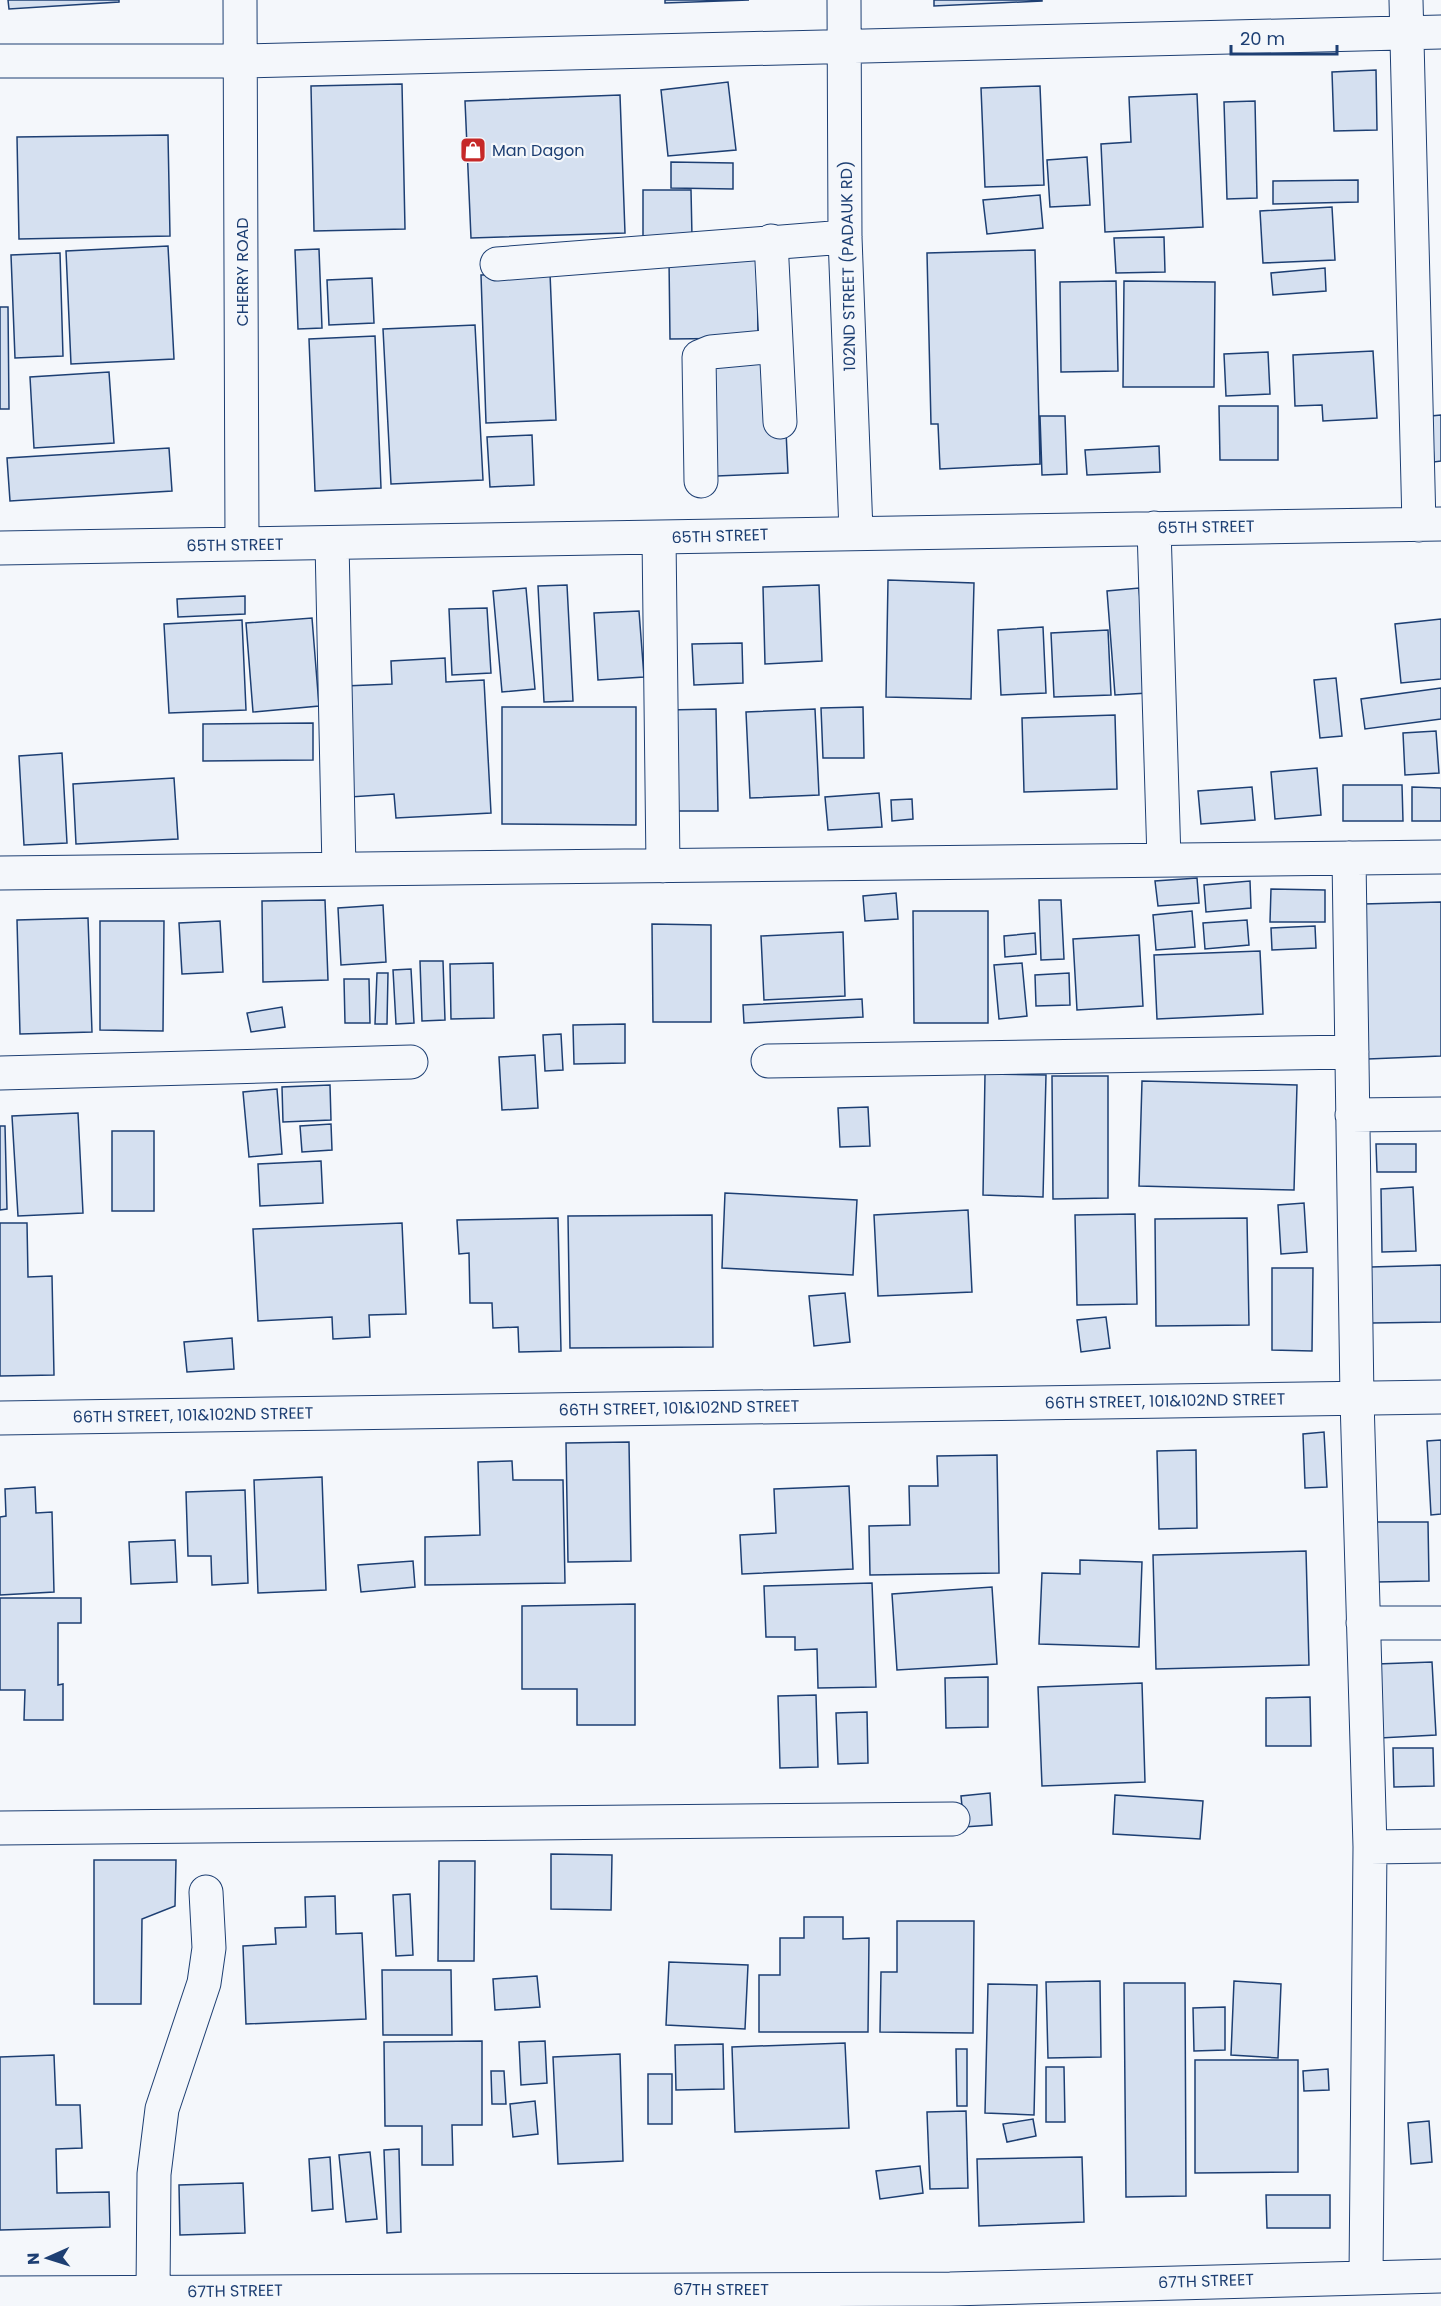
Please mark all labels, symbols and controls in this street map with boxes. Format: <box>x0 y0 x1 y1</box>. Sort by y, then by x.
scale bar <box>1231 18 1338 56</box>
text: 20 m <box>1240 26 1285 51</box>
shop icon: Man Dagon <box>458 135 488 165</box>
place label: Man Dagon <box>492 139 585 162</box>
street label: 102ND STREET (PADAUK RD) <box>835 160 861 372</box>
street label: CHERRY ROAD <box>231 217 254 327</box>
street label: 65TH STREET <box>1157 515 1255 539</box>
street label: 65TH STREET <box>671 523 769 549</box>
street label: 65TH STREET <box>186 533 284 557</box>
street label: 66TH STREET, 101&102ND STREET <box>1044 1387 1286 1415</box>
street label: 66TH STREET, 101&102ND STREET <box>558 1394 800 1422</box>
street label: 66TH STREET, 101&102ND STREET <box>72 1401 314 1429</box>
north arrow <box>18 2228 78 2288</box>
text: N <box>22 2252 45 2265</box>
street label: 67TH STREET <box>1158 2268 1255 2294</box>
street label: 67TH STREET <box>673 2278 769 2301</box>
street label: 67TH STREET <box>187 2279 283 2303</box>

